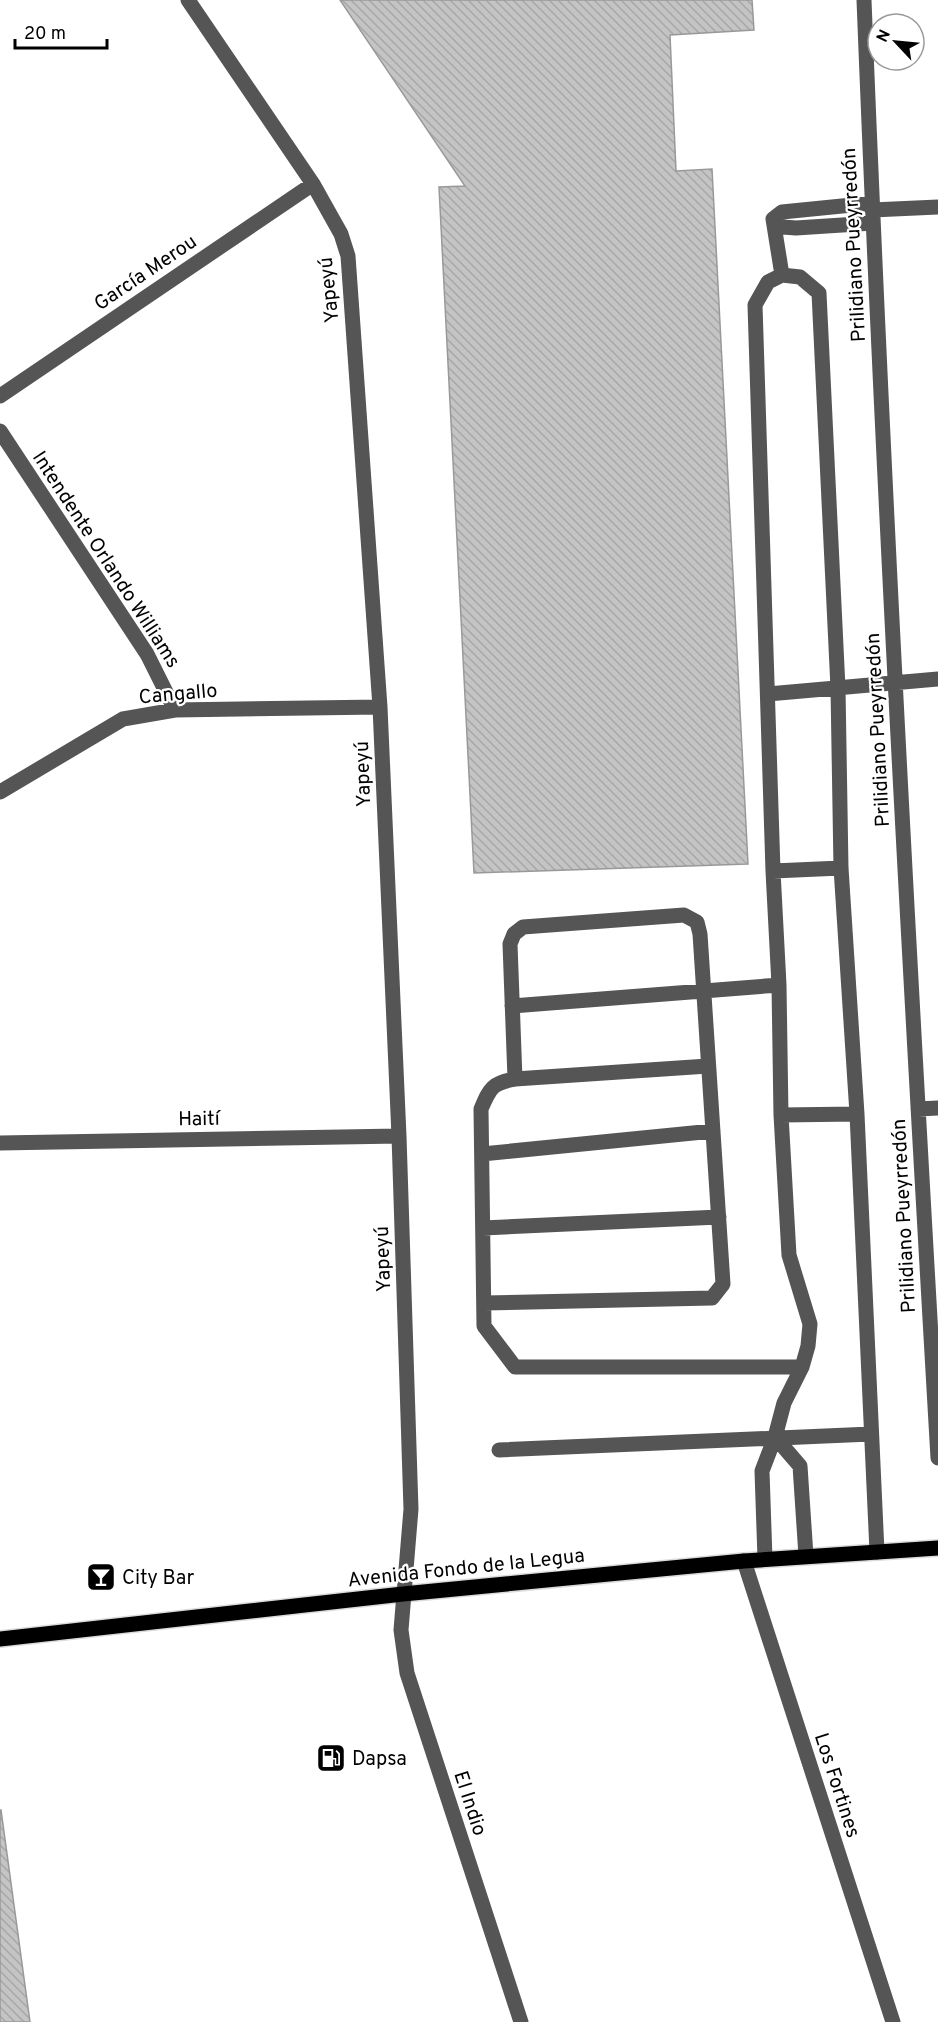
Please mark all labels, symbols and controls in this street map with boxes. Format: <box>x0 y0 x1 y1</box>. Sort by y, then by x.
scale bar <box>15 12 106 50</box>
north arrow <box>866 12 926 72</box>
text: 20 m <box>24 23 66 46</box>
text: N <box>873 27 896 46</box>
street label: Prilidiano Pueyrredón <box>837 147 873 343</box>
street label: García Merou <box>90 230 203 318</box>
street label: Yapeyú <box>314 256 346 324</box>
street label: Intendente Orlando Williams <box>25 447 185 674</box>
street label: Prilidiano Pueyrredón <box>861 632 897 828</box>
street label: Cangallo <box>138 679 219 711</box>
street label: Yapeyú <box>350 740 378 807</box>
street label: Haití <box>178 1107 222 1133</box>
street label: Prilidiano Pueyrredón <box>887 1118 923 1314</box>
street label: Yapeyú <box>370 1225 398 1292</box>
street label: Avenida Fondo de la Legua <box>346 1544 586 1594</box>
bar icon: City Bar <box>85 1561 117 1593</box>
place label: City Bar <box>122 1566 195 1592</box>
street label: Los Fortines <box>807 1730 865 1841</box>
fuel station icon: Dapsa <box>315 1742 347 1774</box>
place label: Dapsa <box>352 1747 407 1773</box>
street label: El Indio <box>446 1768 492 1839</box>

